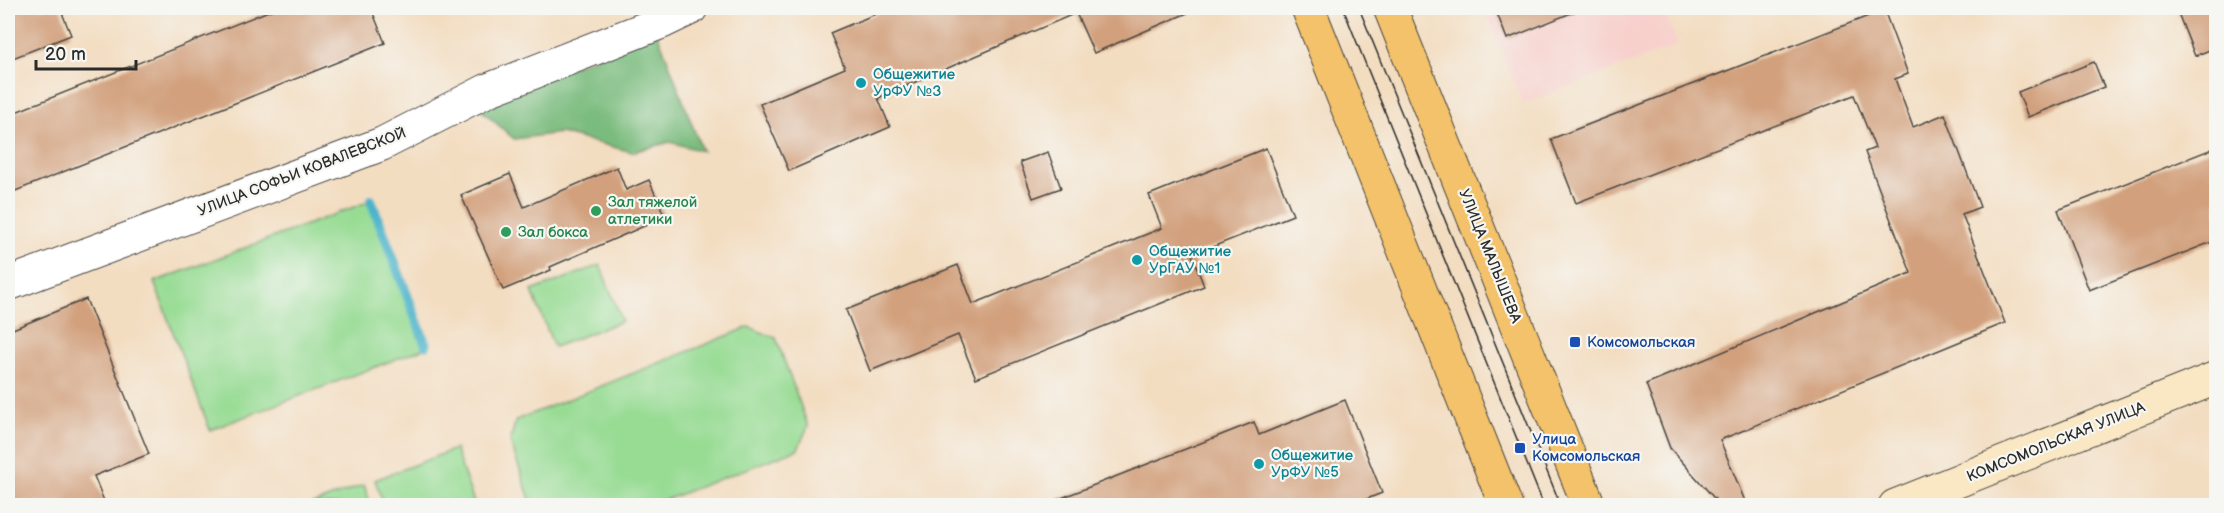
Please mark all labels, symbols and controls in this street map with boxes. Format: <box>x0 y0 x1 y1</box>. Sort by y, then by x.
scale bar <box>36 33 136 71</box>
text: 20 m <box>45 44 86 65</box>
place label: Общежитие УрФУ №3 <box>873 65 955 101</box>
marker: Общежитие УрФУ №3 <box>854 76 868 90</box>
street label: УЛИЦА СОФЬИ КОВАЛЕВСКОЙ <box>195 123 409 221</box>
street label: УЛИЦА МАЛЫШЕВА <box>1454 186 1526 327</box>
place label: Зал тяжелой атлетики <box>608 193 697 229</box>
marker: Зал тяжелой атлетики <box>589 204 603 218</box>
place label: Зал бокса <box>518 223 588 242</box>
marker: Зал бокса <box>499 225 513 239</box>
place label: Общежитие УрГАУ №1 <box>1149 242 1231 278</box>
marker: Общежитие УрГАУ №1 <box>1130 253 1144 267</box>
place label: Комсомольская <box>1587 333 1695 352</box>
marker: Комсомольская <box>1568 335 1582 349</box>
street label: КОМСОМОЛЬСКАЯ УЛИЦА <box>1964 397 2149 487</box>
place label: Улица Комсомольская <box>1532 430 1640 466</box>
marker: Улица Комсомольская <box>1513 441 1527 455</box>
place label: Общежитие УрФУ №5 <box>1271 446 1353 482</box>
marker: Общежитие УрФУ №5 <box>1252 457 1266 471</box>

